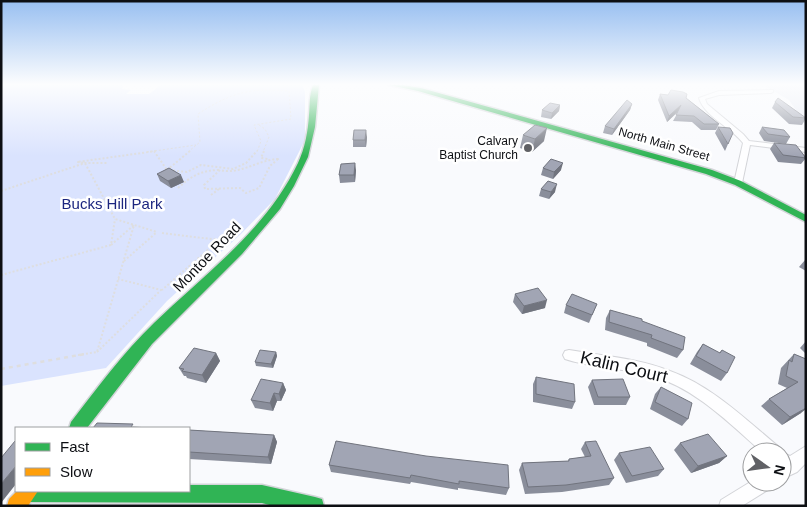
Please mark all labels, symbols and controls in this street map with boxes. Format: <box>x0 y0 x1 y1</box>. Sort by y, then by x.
street label: North Main Street <box>617 124 712 164</box>
place label: Calvary Baptist Church <box>439 134 518 162</box>
marker: Calvary Baptist Church <box>522 142 534 154</box>
park label: Bucks Hill Park <box>62 195 163 212</box>
street label: Montoe Road <box>169 218 244 295</box>
street label: Kalin Court <box>578 347 670 387</box>
legend <box>15 427 190 492</box>
text: Fast <box>60 438 90 455</box>
north arrow <box>742 442 792 492</box>
text: Slow <box>60 463 93 480</box>
text: N <box>771 463 789 477</box>

